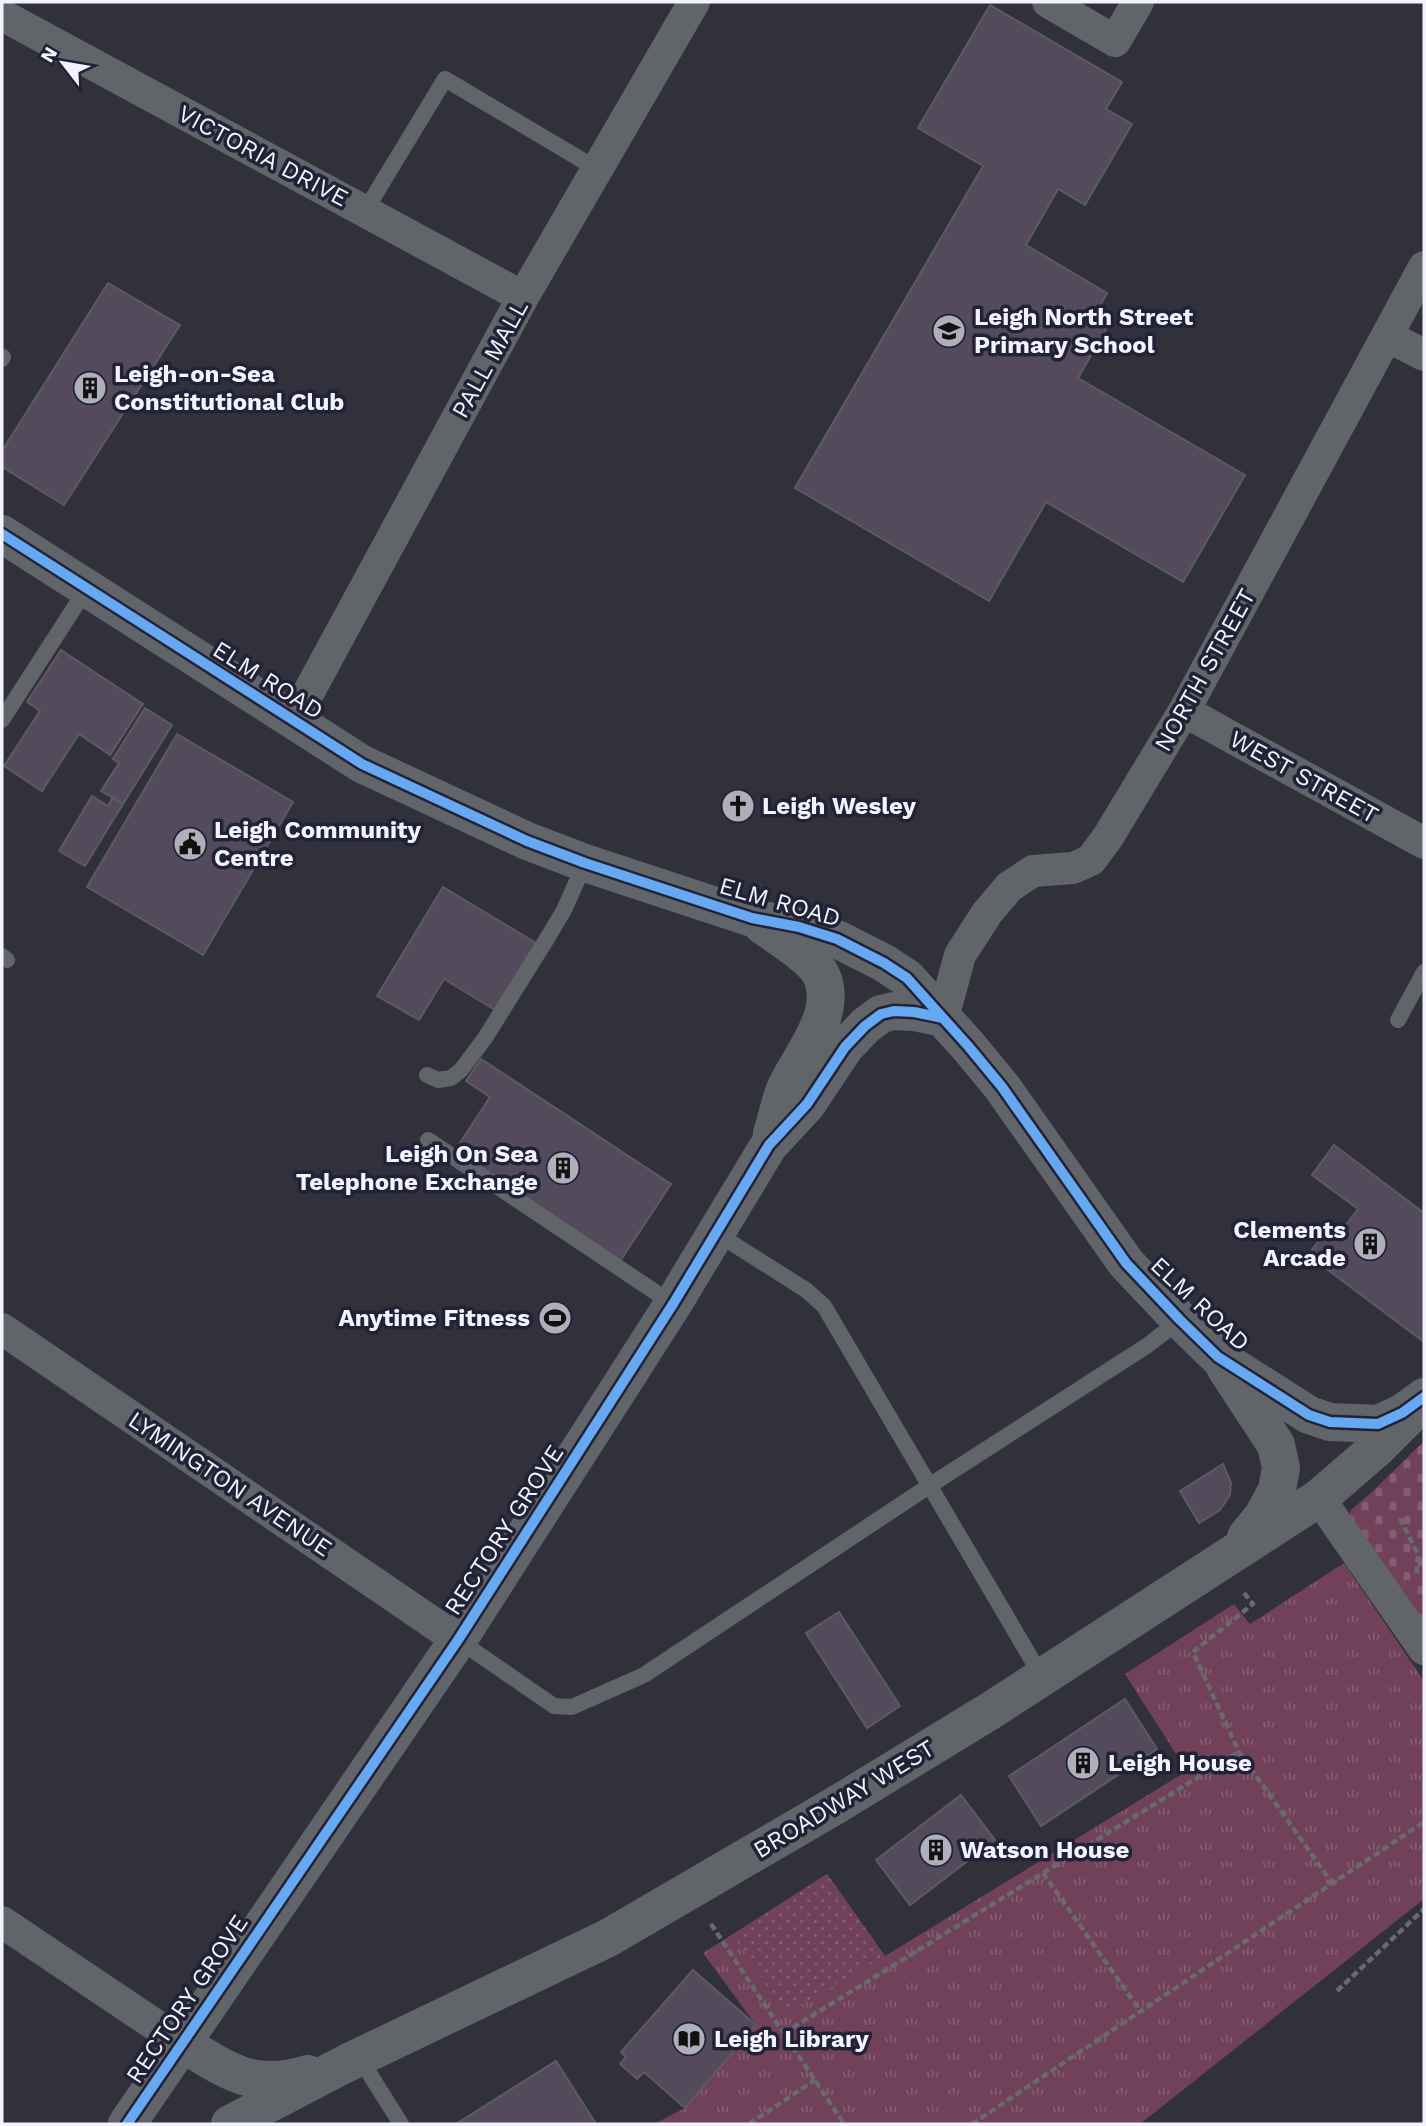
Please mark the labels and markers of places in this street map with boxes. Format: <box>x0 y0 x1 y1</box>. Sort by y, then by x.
place label: Leigh North Street Primary School <box>974 303 1194 359</box>
school or university icon: Leigh North Street Primary School <box>930 312 968 350</box>
place label: Leigh-on-Sea Constitutional Club <box>114 360 344 416</box>
building icon: Leigh-on-Sea Constitutional Club <box>71 369 109 407</box>
church icon: Leigh Wesley <box>719 787 757 825</box>
place label: Leigh Wesley <box>762 792 917 820</box>
place label: Leigh Community Centre <box>214 816 421 872</box>
public building icon: Leigh Community Centre <box>171 825 209 863</box>
place label: Leigh On Sea Telephone Exchange <box>296 1140 538 1196</box>
building icon: Leigh On Sea Telephone Exchange <box>544 1149 582 1187</box>
place label: Clements Arcade <box>1233 1216 1346 1272</box>
building icon: Clements Arcade <box>1351 1225 1389 1263</box>
sports icon: Anytime Fitness <box>536 1299 574 1337</box>
place label: Anytime Fitness <box>339 1304 530 1332</box>
building icon: Leigh House <box>1064 1744 1102 1782</box>
place label: Leigh House <box>1108 1749 1252 1777</box>
building icon: Watson House <box>917 1831 955 1869</box>
place label: Watson House <box>960 1836 1129 1864</box>
library icon: Leigh Library <box>670 2020 708 2058</box>
place label: Leigh Library <box>714 2025 869 2053</box>

